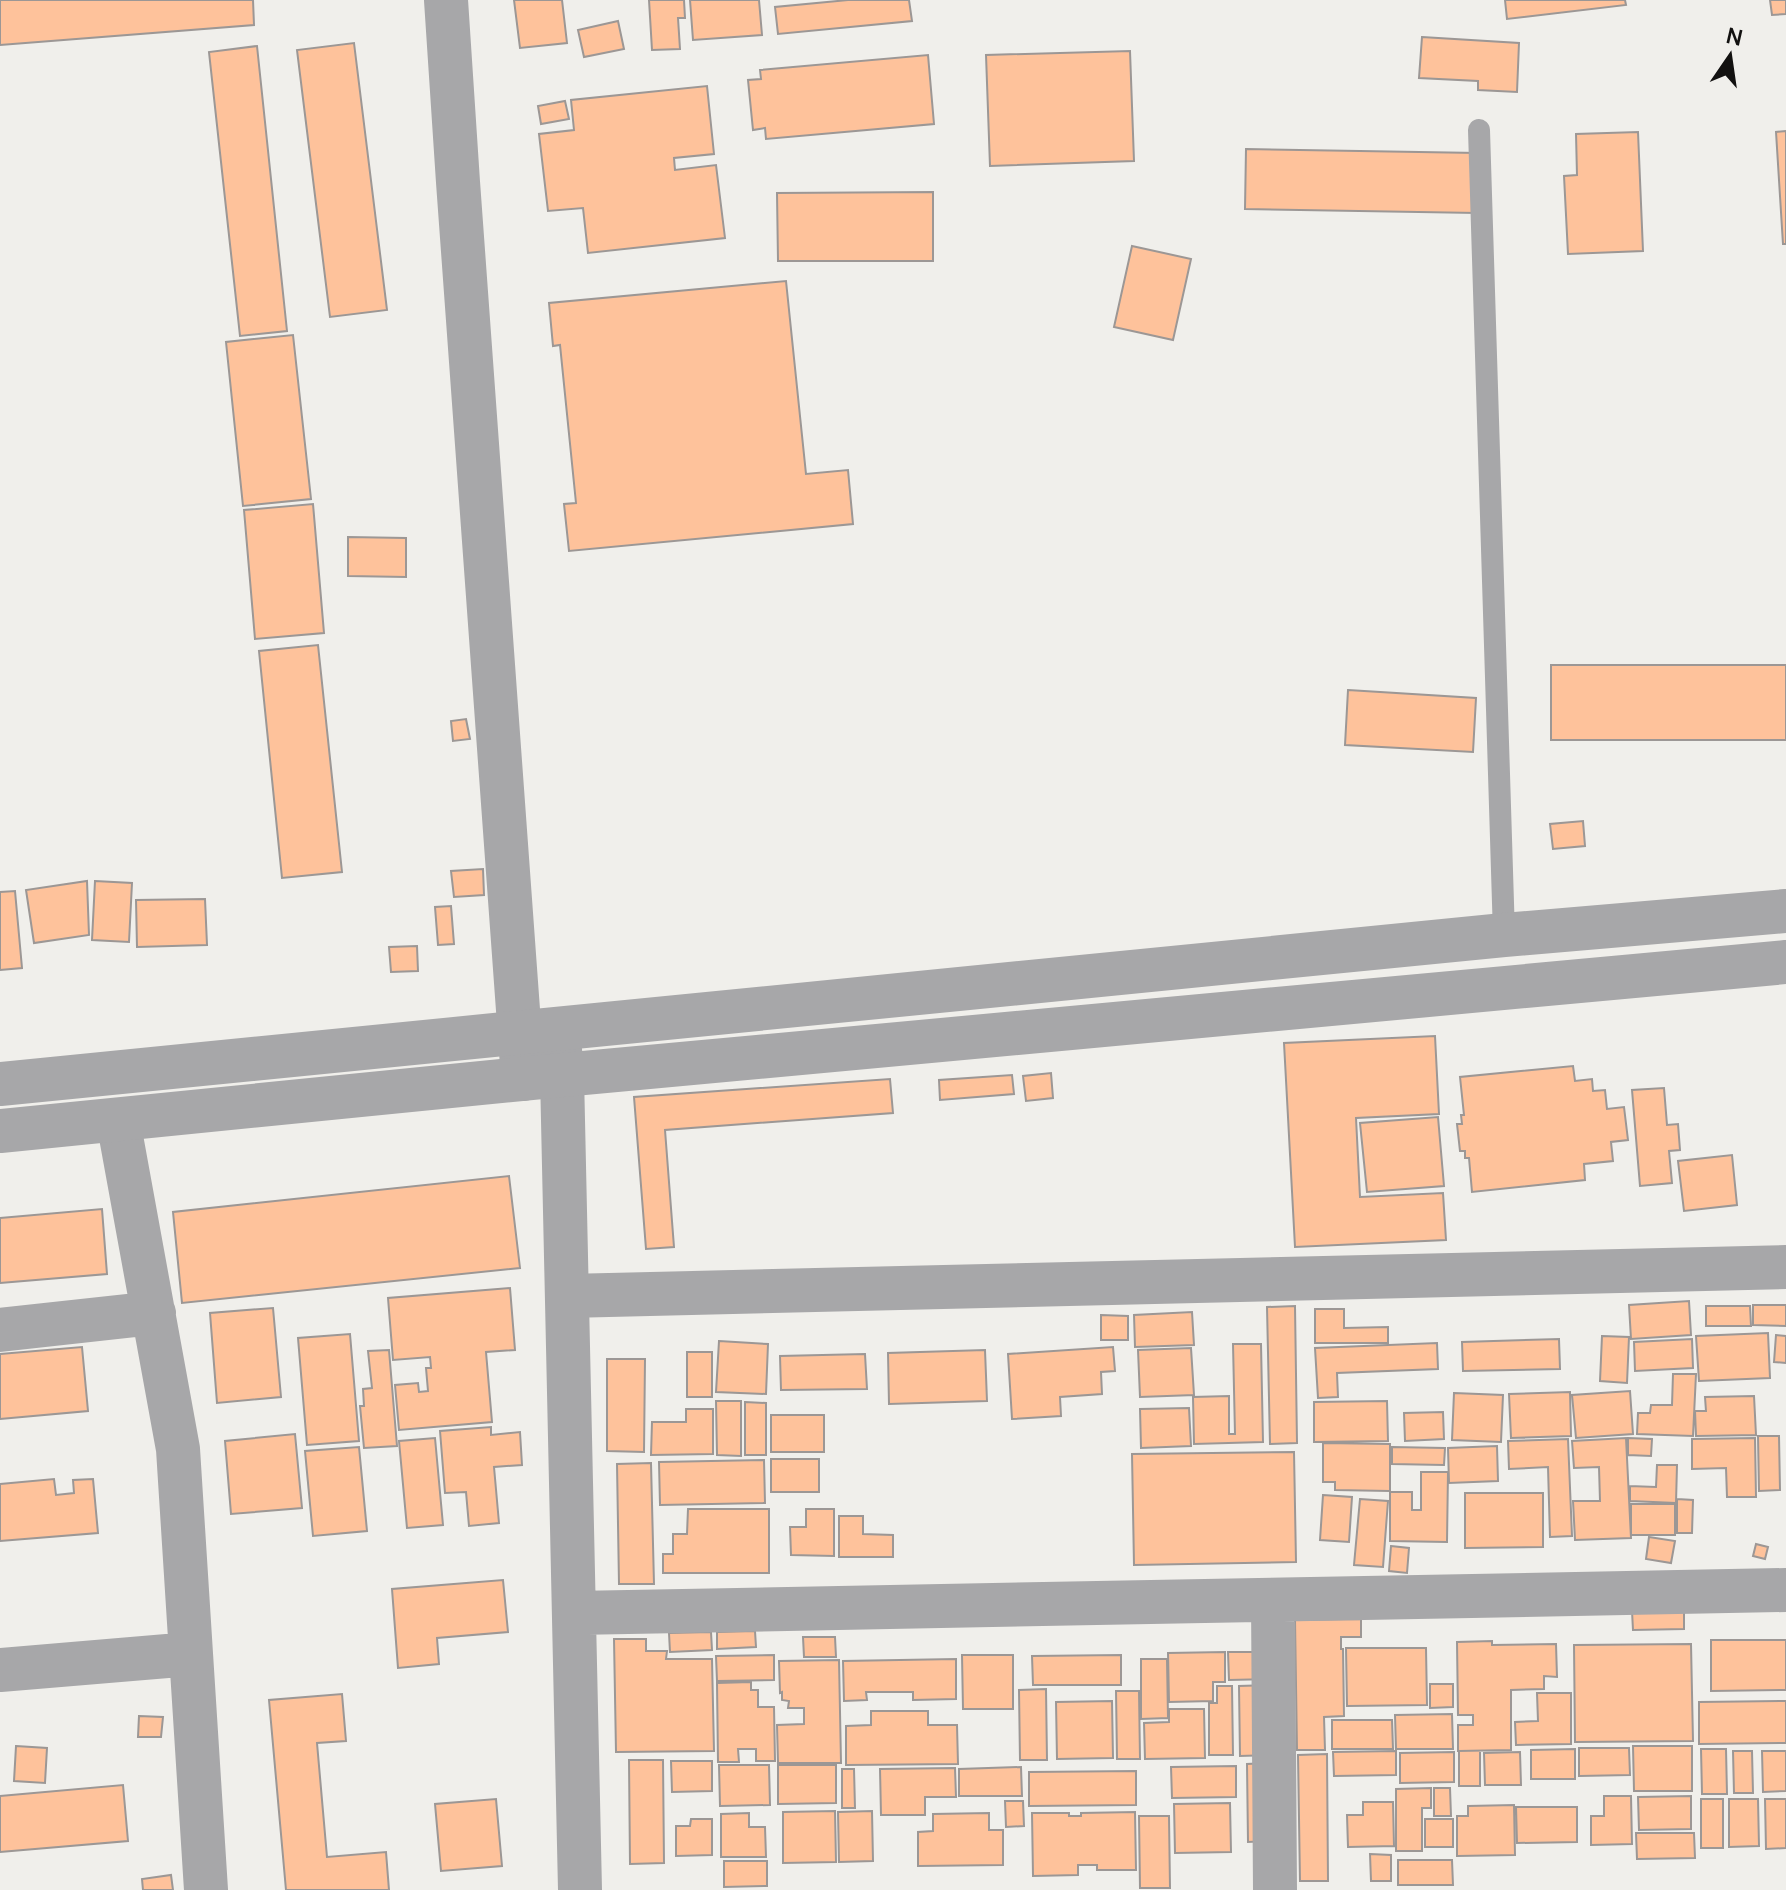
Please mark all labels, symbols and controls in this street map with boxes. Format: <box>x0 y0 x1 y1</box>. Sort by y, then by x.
north arrow <box>1690 16 1770 96</box>
text: N <box>1723 20 1746 53</box>

